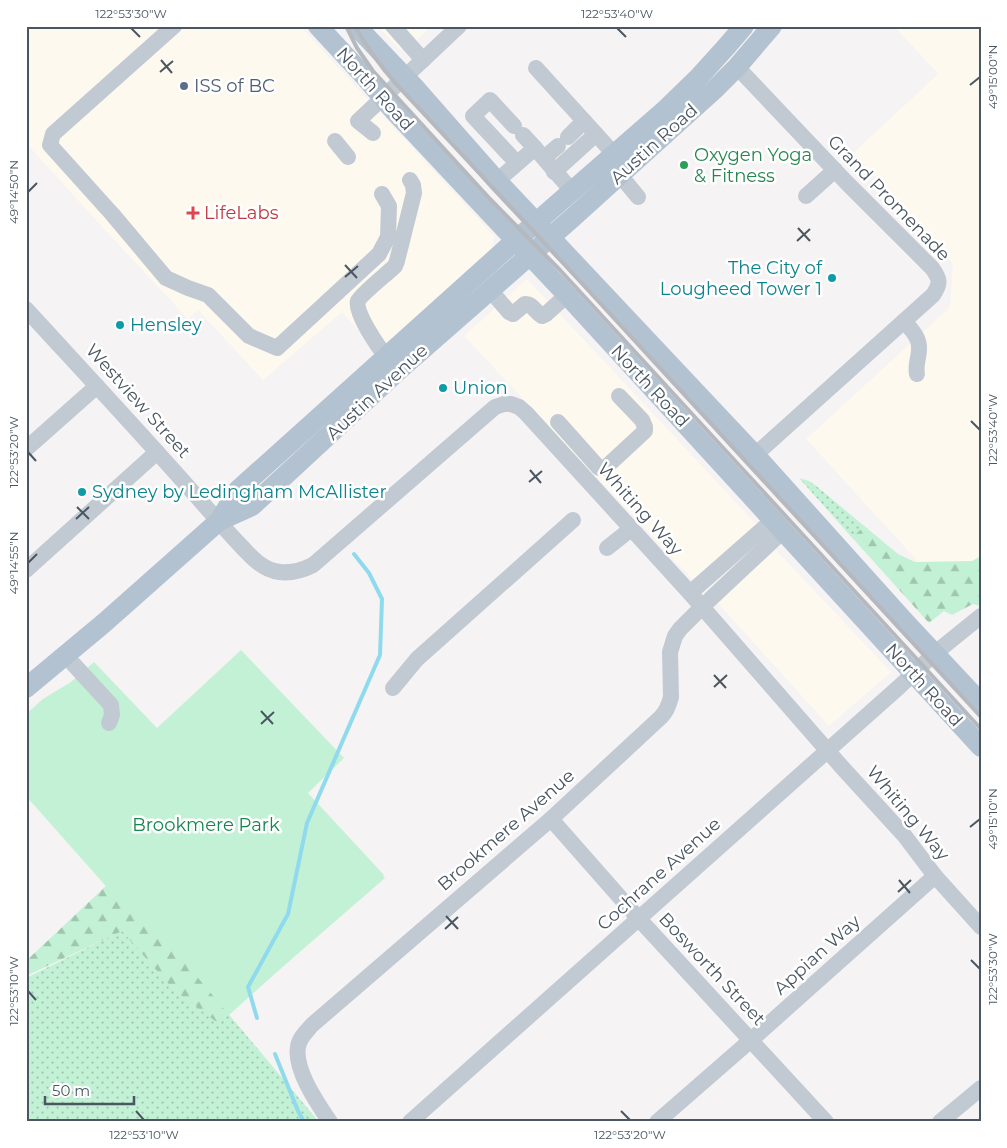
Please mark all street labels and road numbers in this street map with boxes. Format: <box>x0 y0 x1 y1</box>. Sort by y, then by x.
street label: North Road <box>332 43 418 135</box>
street label: Austin Road <box>606 99 702 189</box>
street label: Grand Promenade <box>823 130 955 266</box>
street label: Westview Street <box>81 339 195 463</box>
street label: Austin Avenue <box>322 339 432 445</box>
street label: North Road <box>606 340 694 432</box>
street label: Whiting Way <box>593 458 687 560</box>
street label: North Road <box>881 639 967 731</box>
street label: Whiting Way <box>862 761 954 865</box>
street label: Brookmere Avenue <box>433 764 579 895</box>
street label: Cochrane Avenue <box>593 813 725 935</box>
street label: Bosworth Street <box>654 908 770 1030</box>
street label: Appian Way <box>769 910 865 1000</box>

